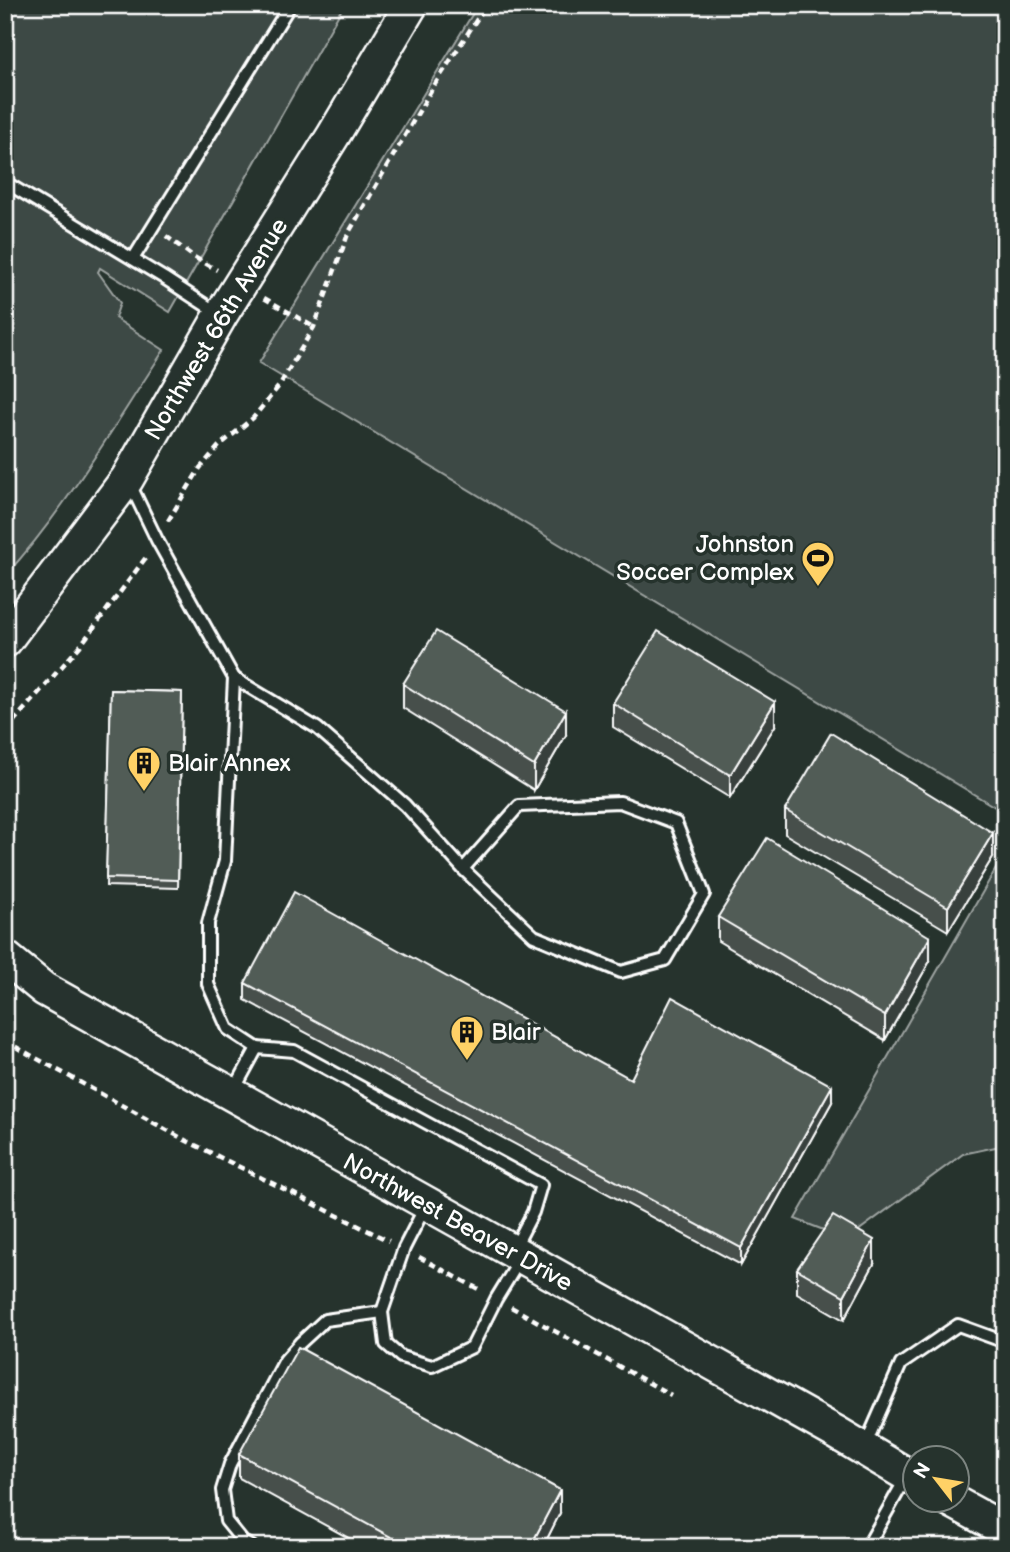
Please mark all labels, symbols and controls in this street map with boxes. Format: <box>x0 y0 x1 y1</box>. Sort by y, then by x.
street label: Northwest 66th Avenue <box>139 213 294 446</box>
place label: Johnston Soccer Complex <box>616 530 794 587</box>
sports icon: Johnston Soccer Complex <box>799 539 837 588</box>
building icon: Blair Annex <box>125 744 163 793</box>
place label: Blair Annex <box>168 749 291 778</box>
building icon: Blair <box>448 1013 486 1062</box>
place label: Blair <box>491 1018 541 1047</box>
street label: Northwest Beaver Drive <box>338 1147 578 1298</box>
north arrow <box>902 1444 972 1514</box>
text: N <box>909 1459 936 1483</box>

